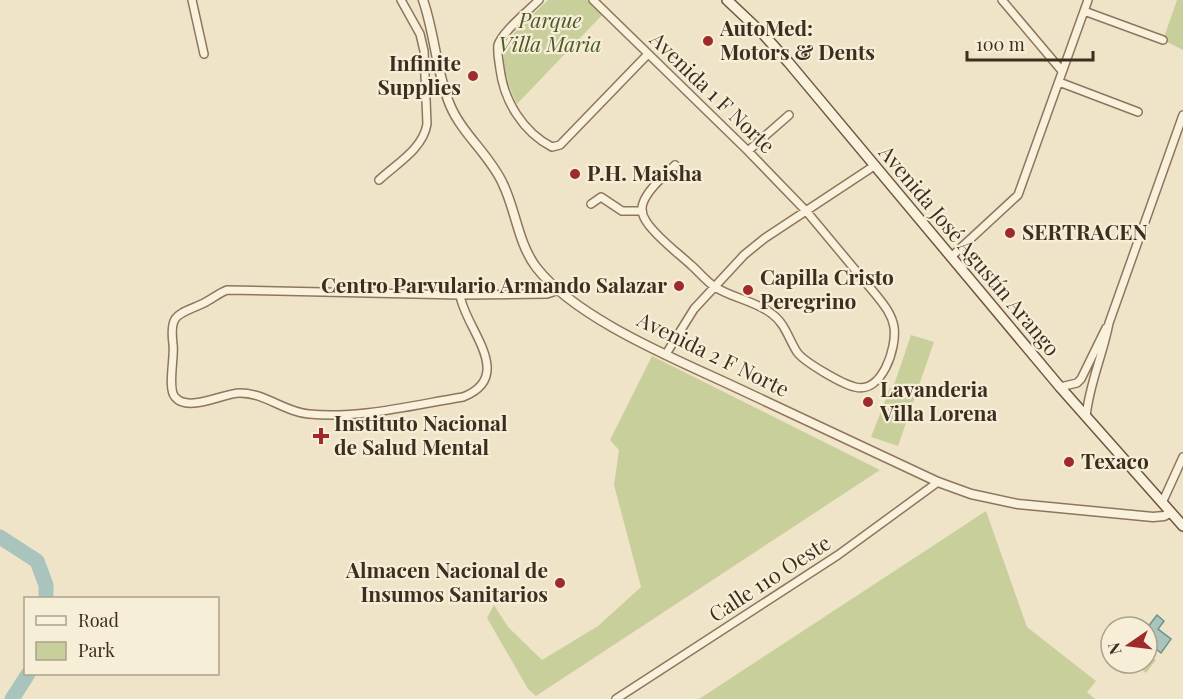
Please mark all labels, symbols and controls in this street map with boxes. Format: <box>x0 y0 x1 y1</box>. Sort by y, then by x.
park label: Parque Villa Maria <box>499 5 601 57</box>
place label: AutoMed: Motors & Dents <box>719 13 875 65</box>
street label: Avenida 1 F Norte <box>644 24 782 158</box>
scale bar <box>967 24 1093 62</box>
text: 100 m <box>976 32 1025 56</box>
marker: AutoMed: Motors & Dents <box>701 34 715 48</box>
place label: Infinite Supplies <box>377 48 461 100</box>
marker: Infinite Supplies <box>466 69 480 83</box>
street label: Avenida José Agustín Arango <box>873 138 1067 361</box>
place label: P.H. Maisha <box>587 158 702 186</box>
marker: P.H. Maisha <box>568 167 582 181</box>
place label: SERTRACEN <box>1022 217 1148 245</box>
marker: SERTRACEN <box>1003 226 1017 240</box>
place label: Capilla Cristo Peregrino <box>760 262 894 314</box>
place label: Centro Parvulario Armando Salazar <box>321 270 667 298</box>
marker: Centro Parvulario Armando Salazar <box>672 279 686 293</box>
marker: Capilla Cristo Peregrino <box>741 283 755 297</box>
street label: Avenida 2 F Norte <box>632 304 794 402</box>
place label: Lavanderia Villa Lorena <box>879 374 997 426</box>
marker: Lavanderia Villa Lorena <box>861 395 875 409</box>
place label: Instituto Nacional de Salud Mental <box>334 408 508 460</box>
marker: Instituto Nacional de Salud Mental <box>312 427 330 445</box>
place label: Texaco <box>1081 446 1149 474</box>
marker: Texaco <box>1062 455 1076 469</box>
street label: Calle 110 Oeste <box>703 528 835 627</box>
place label: Almacen Nacional de Insumos Sanitarios <box>345 555 548 607</box>
marker: Almacen Nacional de Insumos Sanitarios <box>553 576 567 590</box>
legend <box>24 597 219 675</box>
text: Road <box>78 608 119 632</box>
north arrow <box>1099 615 1159 675</box>
text: Park <box>78 638 115 662</box>
text: N <box>1102 640 1126 657</box>

